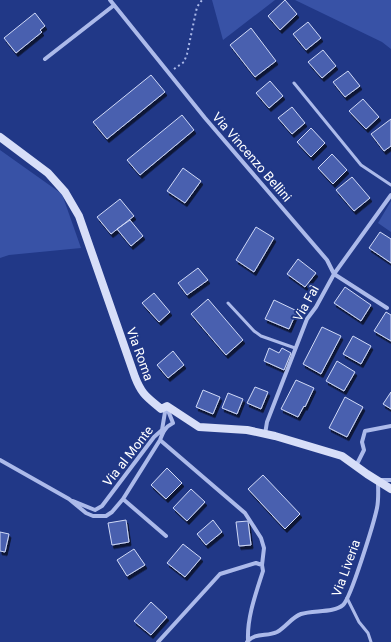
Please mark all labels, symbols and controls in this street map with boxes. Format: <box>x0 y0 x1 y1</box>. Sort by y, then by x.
street label: Via Vincenzo Bellini <box>209 109 295 205</box>
street label: Via Faì <box>290 282 322 324</box>
street label: Via Roma <box>123 325 157 383</box>
street label: Via al Monte <box>100 423 156 489</box>
street label: Via Liveria <box>329 537 363 599</box>

